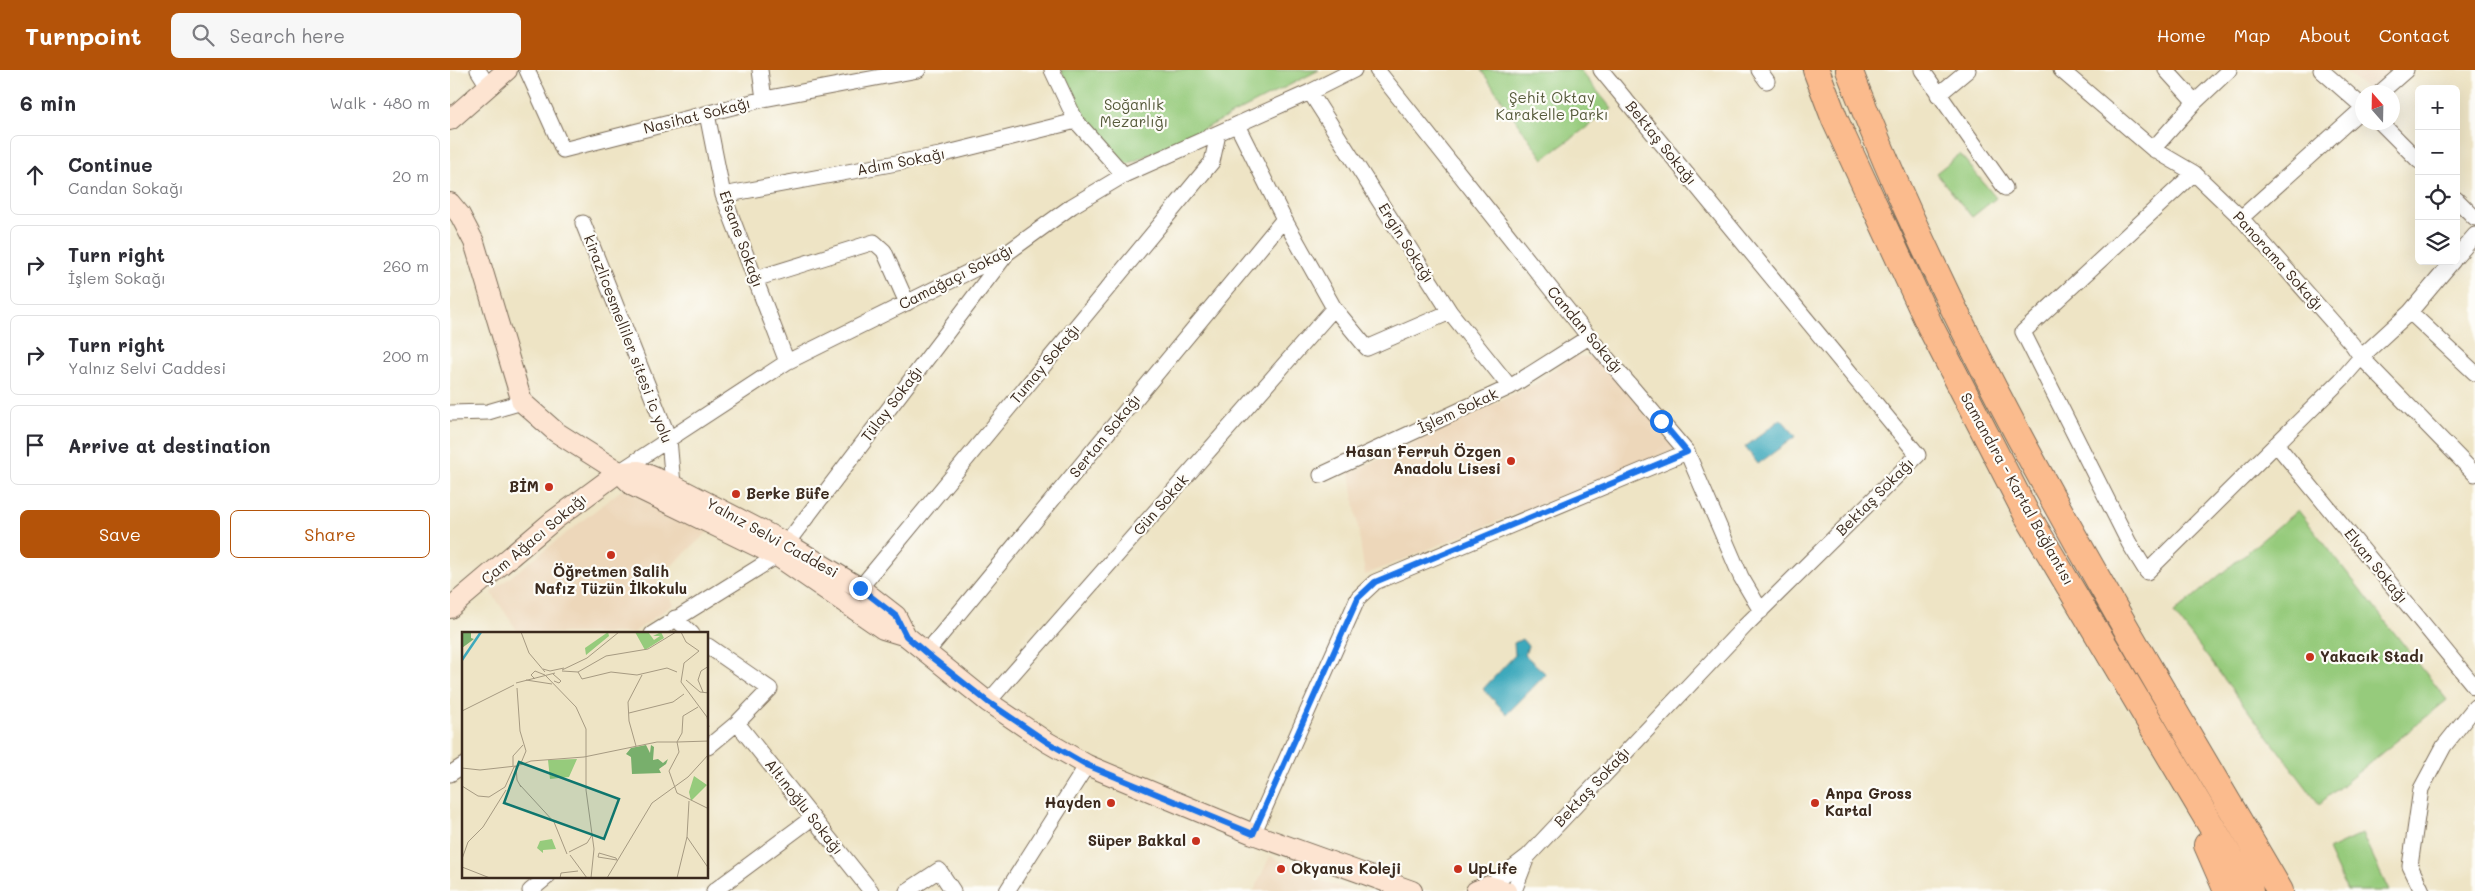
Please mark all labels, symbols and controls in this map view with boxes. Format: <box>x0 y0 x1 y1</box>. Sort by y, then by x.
search box <box>171 13 521 58</box>
text: Turnpoint <box>25 20 141 51</box>
icon: search <box>189 21 217 49</box>
text: Search here <box>229 23 345 48</box>
text: Home <box>2157 23 2206 47</box>
text: Map <box>2234 23 2270 47</box>
text: About <box>2298 23 2351 47</box>
text: Contact <box>2379 23 2450 47</box>
north arrow <box>2355 85 2400 130</box>
map controls <box>2415 85 2460 265</box>
button: + <box>2415 85 2460 130</box>
park label: Şehit Oktay Karakelle Parkı <box>1496 87 1608 124</box>
text: 6 min <box>20 89 76 116</box>
text: Walk · 480 m <box>329 92 430 113</box>
street label: Nasihat Sokağı <box>641 92 752 138</box>
park label: Soğanlık Mezarlığı <box>1100 94 1168 131</box>
street label: Bektaş Sokağı <box>1622 96 1702 189</box>
button: − <box>2415 130 2460 175</box>
street label: Adım Sokağı <box>855 143 947 179</box>
text: Continue <box>68 152 153 177</box>
icon: ahead <box>21 161 49 189</box>
text: 20 m <box>392 165 429 186</box>
button: locate <box>2415 175 2460 220</box>
text: Candan Sokağı <box>68 177 184 198</box>
street label: Efsane Sokağı <box>715 188 769 290</box>
street label: Ergin Sokağı <box>1374 199 1439 286</box>
street label: Panorama Sokağı <box>2229 207 2329 314</box>
button: layers <box>2415 220 2460 265</box>
street label: kirazlicesmelliler sitesi ic yolu <box>580 232 678 446</box>
street label: Camağaçı Sokağı <box>895 239 1016 314</box>
text: Turn right <box>68 242 165 267</box>
icon: right <box>21 251 49 279</box>
text: 260 m <box>383 255 429 276</box>
text: İşlem Sokağı <box>68 267 166 288</box>
street label: Candan Sokağı <box>1543 281 1628 377</box>
street label: Tumay Sokağı <box>1005 319 1084 408</box>
text: Turn right <box>68 332 165 357</box>
icon: right <box>21 341 49 369</box>
text: 200 m <box>382 345 429 366</box>
text: Yalnız Selvi Caddesi <box>68 357 226 378</box>
street label: Tülay Sokağı <box>856 361 926 446</box>
street label: İşlem Sokak <box>1414 383 1501 437</box>
street label: Sertan Sokağı <box>1064 389 1144 481</box>
street label: Samandıra - Kartal Bağlantısı <box>1957 389 2079 588</box>
route start <box>1650 410 1673 433</box>
icon: arrive <box>21 431 49 459</box>
text: Arrive at destination <box>68 433 271 458</box>
place label: Hasan Ferruh Özgen Anadolu Lisesi <box>1345 441 1501 478</box>
street label: Bektaş Sokağı <box>1831 453 1918 540</box>
marker: Hasan Ferruh Özgen Anadolu Lisesi <box>1505 455 1517 467</box>
street label: Gün Sokak <box>1128 469 1192 539</box>
place label: BİM <box>509 476 539 496</box>
marker: BİM <box>543 481 555 493</box>
place label: Berke Büfe <box>746 483 829 503</box>
street label: Çam Ağacı Sokağı <box>477 488 590 588</box>
marker: Berke Büfe <box>730 488 742 500</box>
street label: Yalnız Selvi Caddesi <box>703 492 842 582</box>
button: Save <box>20 510 220 558</box>
button: Share <box>230 510 430 558</box>
street label: Elvan Sokağı <box>2340 524 2413 607</box>
marker: Öğretmen Salih Nafız Tüzün İlkokulu <box>605 549 617 561</box>
place label: Öğretmen Salih Nafız Tüzün İlkokulu <box>535 561 687 598</box>
route end <box>849 577 872 600</box>
inset map <box>462 632 709 878</box>
place label: Yakacık Stadı <box>2320 646 2424 666</box>
marker: Yakacık Stadı <box>2304 651 2316 663</box>
street label: Bektaş Sokağı <box>1549 742 1634 831</box>
street label: Altınoğlu Sokağı <box>761 754 848 858</box>
place label: Anpa Gross Kartal <box>1825 783 1912 820</box>
place label: Hayden <box>1045 792 1101 812</box>
marker: Hayden <box>1105 797 1117 809</box>
marker: Anpa Gross Kartal <box>1809 797 1821 809</box>
place label: Süper Bakkal <box>1088 830 1186 850</box>
marker: Süper Bakkal <box>1190 835 1202 847</box>
place label: Okyanus Koleji <box>1291 858 1401 878</box>
place label: UpLife <box>1468 858 1517 878</box>
marker: Okyanus Koleji <box>1275 863 1287 875</box>
marker: UpLife <box>1452 863 1464 875</box>

